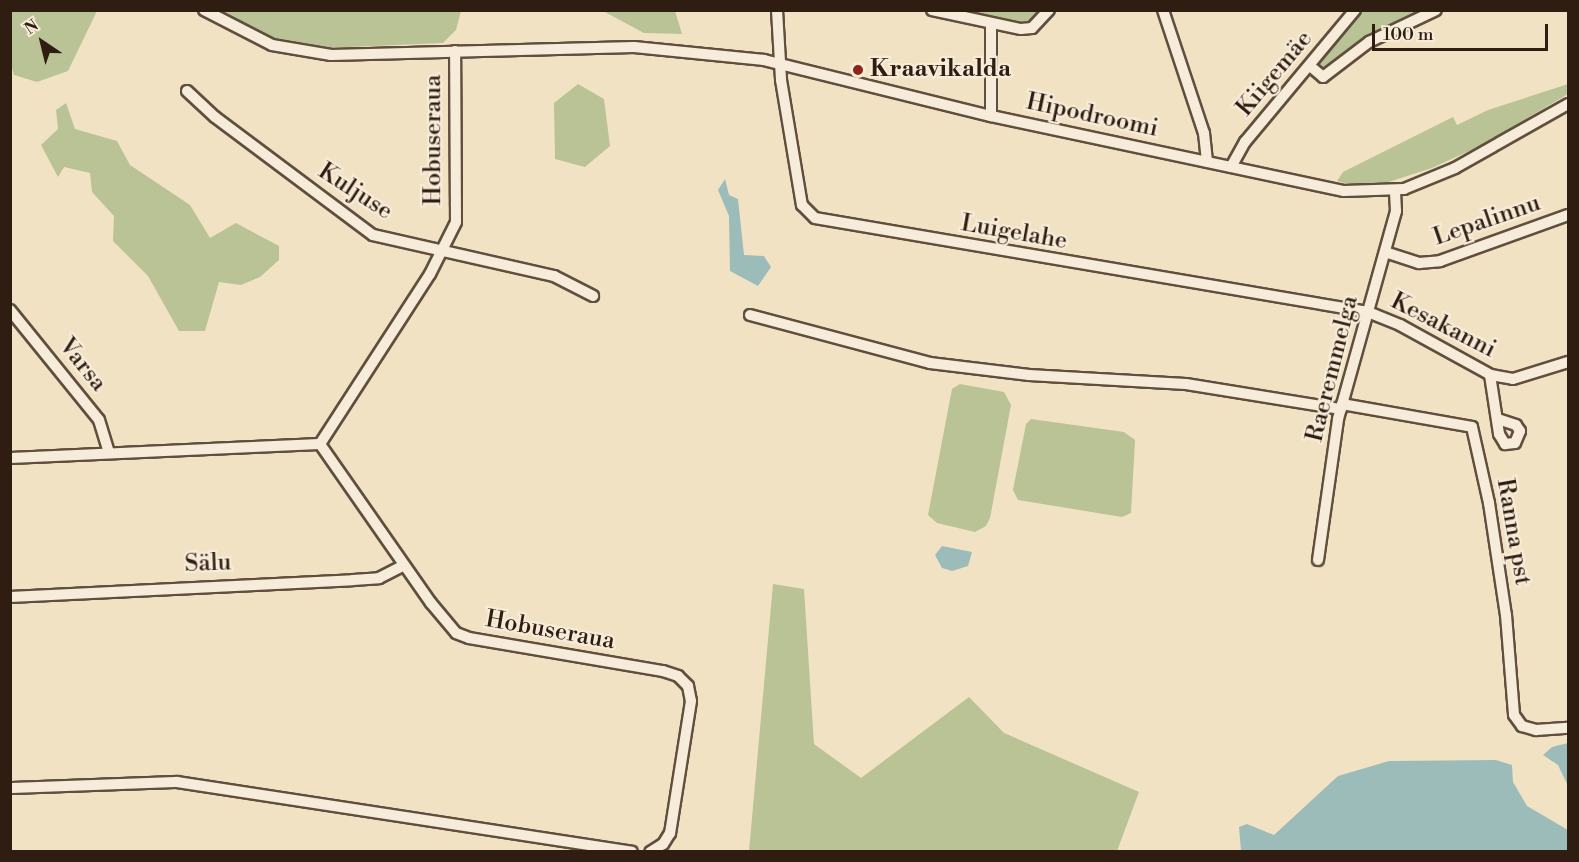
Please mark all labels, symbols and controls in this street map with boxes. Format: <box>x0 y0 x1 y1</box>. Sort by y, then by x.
north arrow <box>12 12 72 72</box>
scale bar <box>1375 12 1550 50</box>
text: N <box>21 15 43 39</box>
text: 100 m <box>1383 23 1434 46</box>
street label: Kiigemäe <box>1231 25 1319 123</box>
place label: Kraavikalda <box>870 56 1011 84</box>
marker: Kraavikalda <box>851 63 865 77</box>
street label: Hobuseraua <box>420 75 448 205</box>
street label: Hipodroomi <box>1023 88 1161 144</box>
street label: Kuljuse <box>312 157 398 227</box>
street label: Lepalinnu <box>1430 189 1544 253</box>
street label: Luigelahe <box>959 209 1069 257</box>
street label: Kesakanni <box>1386 287 1500 365</box>
street label: Raeremmelga <box>1301 293 1365 445</box>
street label: Varsa <box>52 333 112 397</box>
street label: Ranna pst <box>1489 476 1537 588</box>
street label: Sälu <box>184 549 232 579</box>
street label: Hobuseraua <box>483 605 617 657</box>

